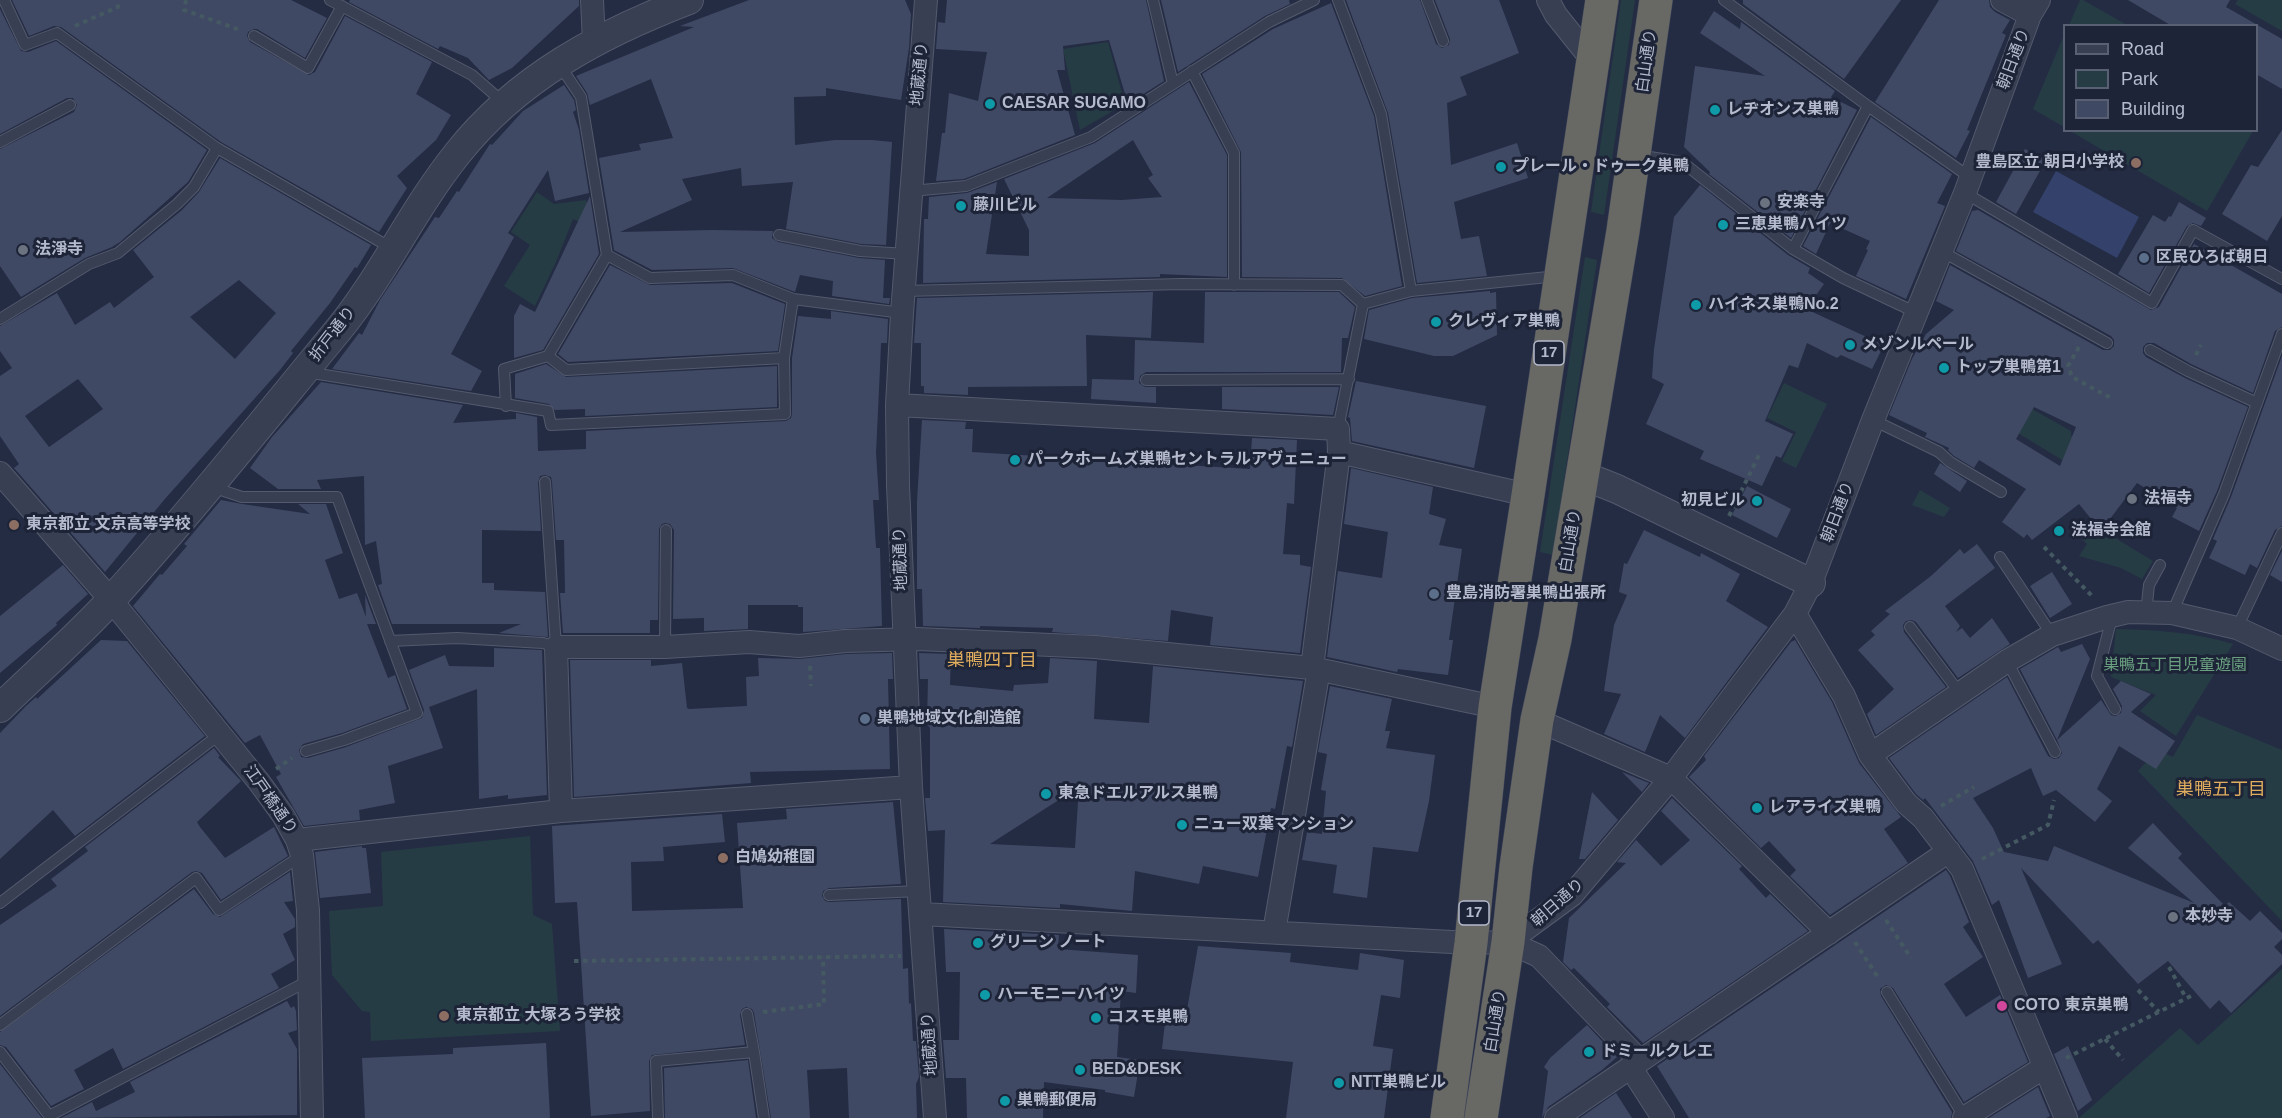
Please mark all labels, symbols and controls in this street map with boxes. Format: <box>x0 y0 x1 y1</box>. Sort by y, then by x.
legend <box>2063 24 2258 132</box>
street label: 朝日通り <box>1994 26 2034 92</box>
street label: 白山通り <box>1633 28 1661 94</box>
text: Road <box>2121 39 2164 59</box>
street label: 地蔵通り <box>908 41 932 107</box>
text: Park <box>2121 69 2158 89</box>
place label: CAESAR SUGAMO <box>1002 94 1146 114</box>
marker: CAESAR SUGAMO <box>983 97 997 111</box>
text: Building <box>2121 99 2185 119</box>
place label: レヂオンス巣鴨 <box>1727 100 1839 120</box>
marker: レヂオンス巣鴨 <box>1708 103 1722 117</box>
place label: 豊島区立 朝日小学校 <box>1976 153 2124 173</box>
marker: 豊島区立 朝日小学校 <box>2129 156 2143 170</box>
place label: プレール・ドゥーク巣鴨 <box>1513 157 1689 177</box>
marker: プレール・ドゥーク巣鴨 <box>1494 160 1508 174</box>
place label: 安楽寺 <box>1777 193 1825 213</box>
place label: 藤川ビル <box>973 196 1037 216</box>
marker: 安楽寺 <box>1758 196 1772 210</box>
marker: 藤川ビル <box>954 199 968 213</box>
place label: 三恵巣鴨ハイツ <box>1735 215 1847 235</box>
marker: 三恵巣鴨ハイツ <box>1716 218 1730 232</box>
place label: 法淨寺 <box>35 240 83 260</box>
marker: 法淨寺 <box>16 243 30 257</box>
place label: 区民ひろば朝日 <box>2156 248 2268 268</box>
marker: 区民ひろば朝日 <box>2137 251 2151 265</box>
place label: ハイネス巣鴨No.2 <box>1708 295 1839 315</box>
marker: ハイネス巣鴨No.2 <box>1689 298 1703 312</box>
street label: 折戸通り <box>306 303 360 365</box>
place label: クレヴィア巣鴨 <box>1448 312 1560 332</box>
marker: クレヴィア巣鴨 <box>1429 315 1443 329</box>
place label: メゾンルペール <box>1862 335 1974 355</box>
marker: メゾンルペール <box>1843 338 1857 352</box>
road number: 17 <box>1534 341 1564 365</box>
place label: トップ巣鴨第1 <box>1956 358 2061 378</box>
marker: トップ巣鴨第1 <box>1937 361 1951 375</box>
place label: パークホームズ巣鴨セントラルアヴェニュー <box>1027 450 1347 470</box>
marker: パークホームズ巣鴨セントラルアヴェニュー <box>1008 453 1022 467</box>
street label: 朝日通り <box>1818 479 1858 545</box>
place label: 法福寺 <box>2144 489 2192 509</box>
place label: 初見ビル <box>1681 491 1745 511</box>
marker: 法福寺 <box>2125 492 2139 506</box>
marker: 初見ビル <box>1750 494 1764 508</box>
street label: 白山通り <box>1557 508 1585 574</box>
place label: 東京都立 文京高等学校 <box>26 515 190 535</box>
marker: 東京都立 文京高等学校 <box>7 518 21 532</box>
place label: 法福寺会館 <box>2071 521 2151 541</box>
marker: 法福寺会館 <box>2052 524 2066 538</box>
street label: 地蔵通り <box>890 527 912 591</box>
place label: 豊島消防署巣鴨出張所 <box>1446 584 1606 604</box>
marker: 豊島消防署巣鴨出張所 <box>1427 587 1441 601</box>
district label: 巣鴨四丁目 <box>947 650 1037 672</box>
park label: 巣鴨五丁目児童遊園 <box>2103 656 2247 676</box>
place label: 巣鴨地域文化創造館 <box>877 709 1021 729</box>
marker: 巣鴨地域文化創造館 <box>858 712 872 726</box>
street label: 江戸橋通り <box>239 762 301 838</box>
district label: 巣鴨五丁目 <box>2176 779 2266 801</box>
place label: 東急ドエルアルス巣鴨 <box>1058 784 1218 804</box>
marker: 東急ドエルアルス巣鴨 <box>1039 787 1053 801</box>
place label: レアライズ巣鴨 <box>1769 798 1881 818</box>
marker: レアライズ巣鴨 <box>1750 801 1764 815</box>
place label: ニュー双葉マンション <box>1194 815 1354 835</box>
marker: ニュー双葉マンション <box>1175 818 1189 832</box>
place label: 白鳩幼稚園 <box>735 848 815 868</box>
marker: 白鳩幼稚園 <box>716 851 730 865</box>
street label: 朝日通り <box>1528 875 1588 931</box>
road number: 17 <box>1459 901 1489 925</box>
place label: 本妙寺 <box>2185 907 2233 927</box>
marker: 本妙寺 <box>2166 910 2180 924</box>
place label: グリーン ノート <box>990 933 1106 953</box>
marker: グリーン ノート <box>971 936 985 950</box>
place label: ハーモニーハイツ <box>997 985 1125 1005</box>
marker: ハーモニーハイツ <box>978 988 992 1002</box>
street label: 白山通り <box>1482 988 1510 1054</box>
place label: COTO 東京巣鴨 <box>2014 996 2128 1016</box>
marker: COTO 東京巣鴨 <box>1995 999 2009 1013</box>
place label: 東京都立 大塚ろう学校 <box>456 1006 620 1026</box>
place label: コスモ巣鴨 <box>1108 1008 1188 1028</box>
marker: 東京都立 大塚ろう学校 <box>437 1009 451 1023</box>
street label: 地蔵通り <box>918 1011 942 1077</box>
marker: コスモ巣鴨 <box>1089 1011 1103 1025</box>
place label: ドミールクレエ <box>1601 1042 1713 1062</box>
marker: ドミールクレエ <box>1582 1045 1596 1059</box>
place label: BED&DESK <box>1092 1060 1182 1080</box>
marker: BED&DESK <box>1073 1063 1087 1077</box>
place label: NTT巣鴨ビル <box>1351 1073 1446 1093</box>
marker: NTT巣鴨ビル <box>1332 1076 1346 1090</box>
place label: 巣鴨郵便局 <box>1017 1091 1097 1111</box>
marker: 巣鴨郵便局 <box>998 1094 1012 1108</box>

